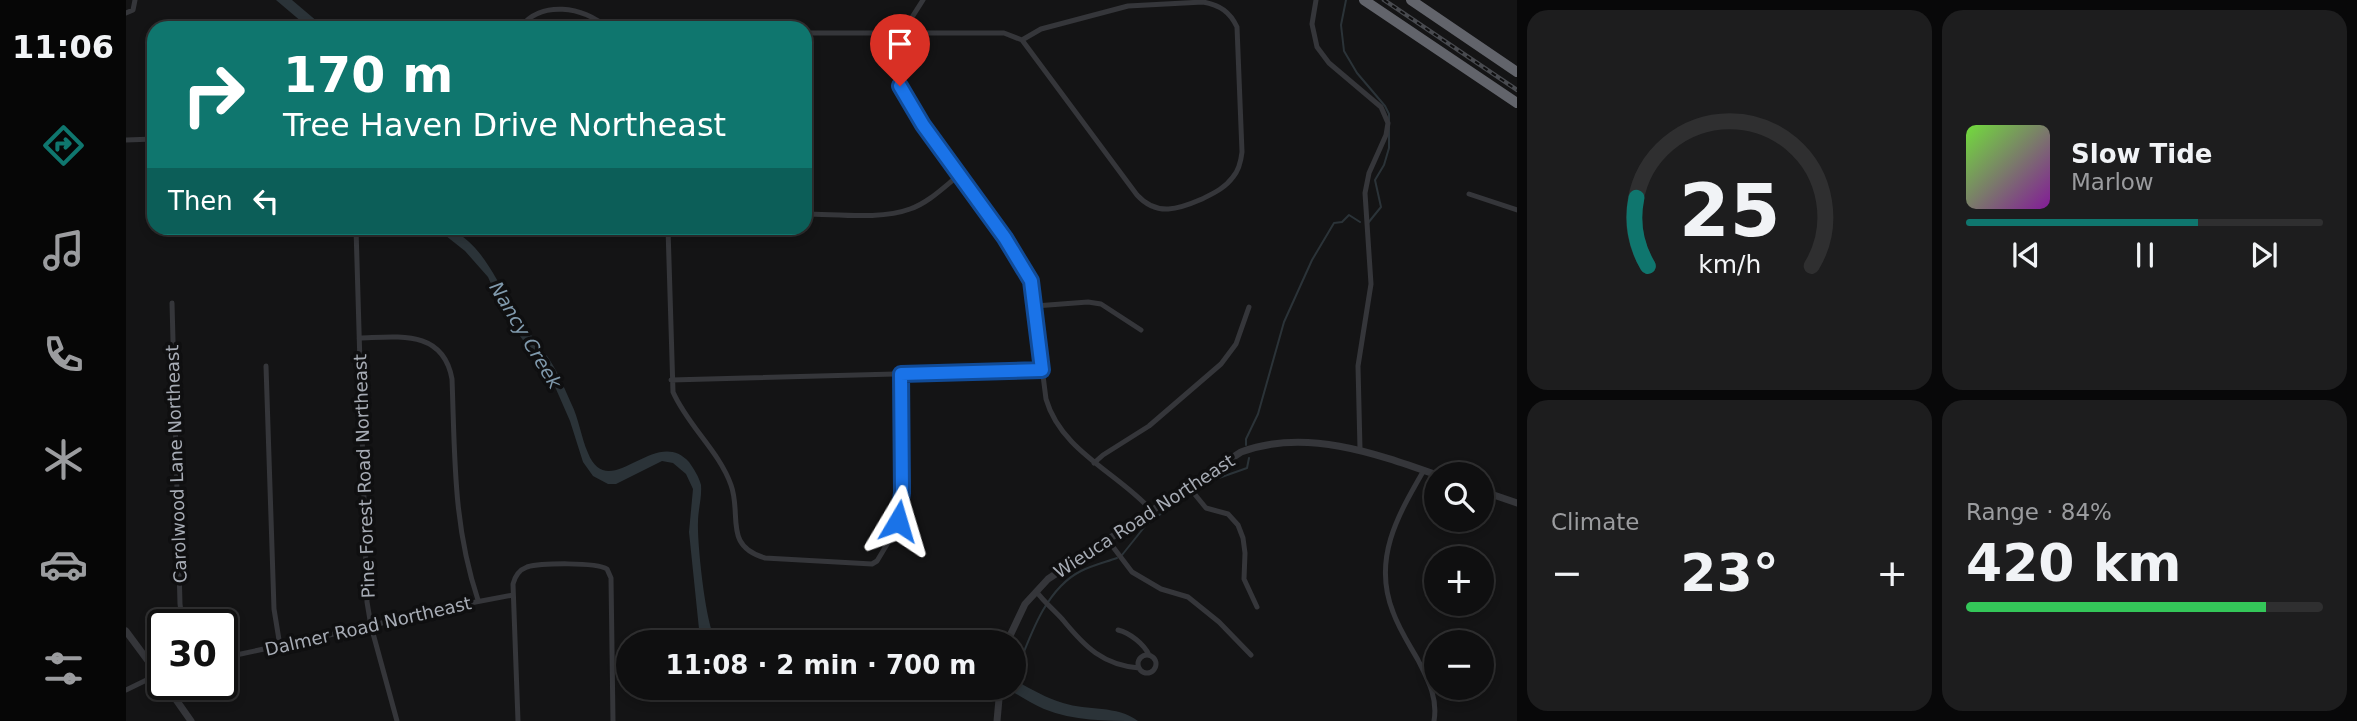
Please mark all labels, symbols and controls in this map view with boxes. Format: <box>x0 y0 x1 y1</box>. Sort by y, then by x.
pin <box>870 14 930 86</box>
icon: arrive <box>881 25 919 63</box>
text: 11:06 <box>12 28 114 66</box>
text: 170 m <box>283 47 453 104</box>
icon: right <box>168 49 259 140</box>
text: Tree Haven Drive Northeast <box>283 106 726 144</box>
icon: directions <box>39 121 88 170</box>
text: Slow Tide <box>2071 139 2212 169</box>
text: 25 <box>1679 168 1780 253</box>
text: Marlow <box>2071 169 2154 195</box>
icon: left <box>247 182 285 220</box>
text: Then <box>168 186 233 216</box>
icon: music <box>39 226 88 275</box>
icon: previous <box>2007 236 2045 274</box>
icon: pause <box>2126 236 2164 274</box>
icon: next <box>2245 236 2283 274</box>
text: km/h <box>1698 250 1761 279</box>
water label: Nancy Creek <box>485 277 567 393</box>
icon: phone <box>39 330 88 379</box>
street label: Carolwood Lane Northeast <box>161 344 191 584</box>
street label: Pine Forest Road Northeast <box>349 354 379 598</box>
icon: climate <box>39 435 88 484</box>
street label: Wieuca Road Northeast <box>1050 450 1238 582</box>
map controls <box>1424 462 1494 700</box>
button: search <box>1424 462 1494 532</box>
position arrow <box>861 484 935 558</box>
text: Range · 84% <box>1966 499 2112 525</box>
text: Climate <box>1551 509 1640 535</box>
text: 420 km <box>1966 533 2181 593</box>
icon: car <box>39 540 88 589</box>
text: 23° <box>1680 543 1779 603</box>
button: + <box>1424 546 1494 616</box>
text: − <box>1551 551 1583 595</box>
text: + <box>1876 551 1908 595</box>
street label: Dalmer Road Northeast <box>263 592 473 660</box>
speed limit sign: 30 <box>147 609 238 700</box>
button: − <box>1424 630 1494 700</box>
icon: filters <box>39 644 88 693</box>
text: 11:08 · 2 min · 700 m <box>666 650 976 680</box>

